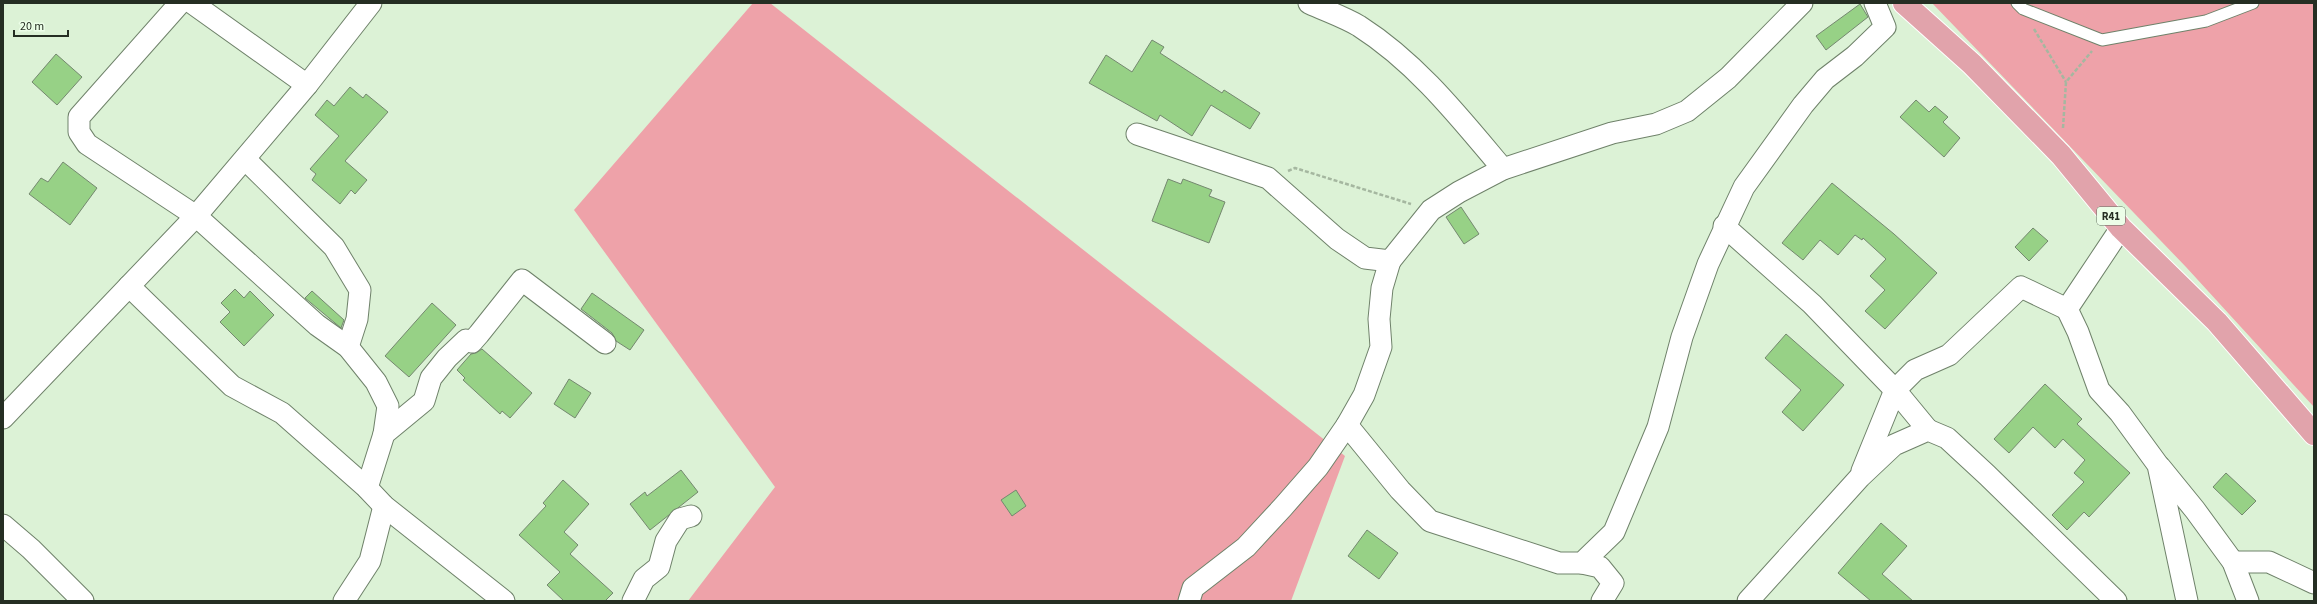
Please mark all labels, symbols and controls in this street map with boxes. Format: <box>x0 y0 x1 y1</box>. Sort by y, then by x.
scale bar <box>14 12 68 38</box>
text: 20 m <box>20 18 44 35</box>
road number: R41 <box>2097 207 2125 225</box>

